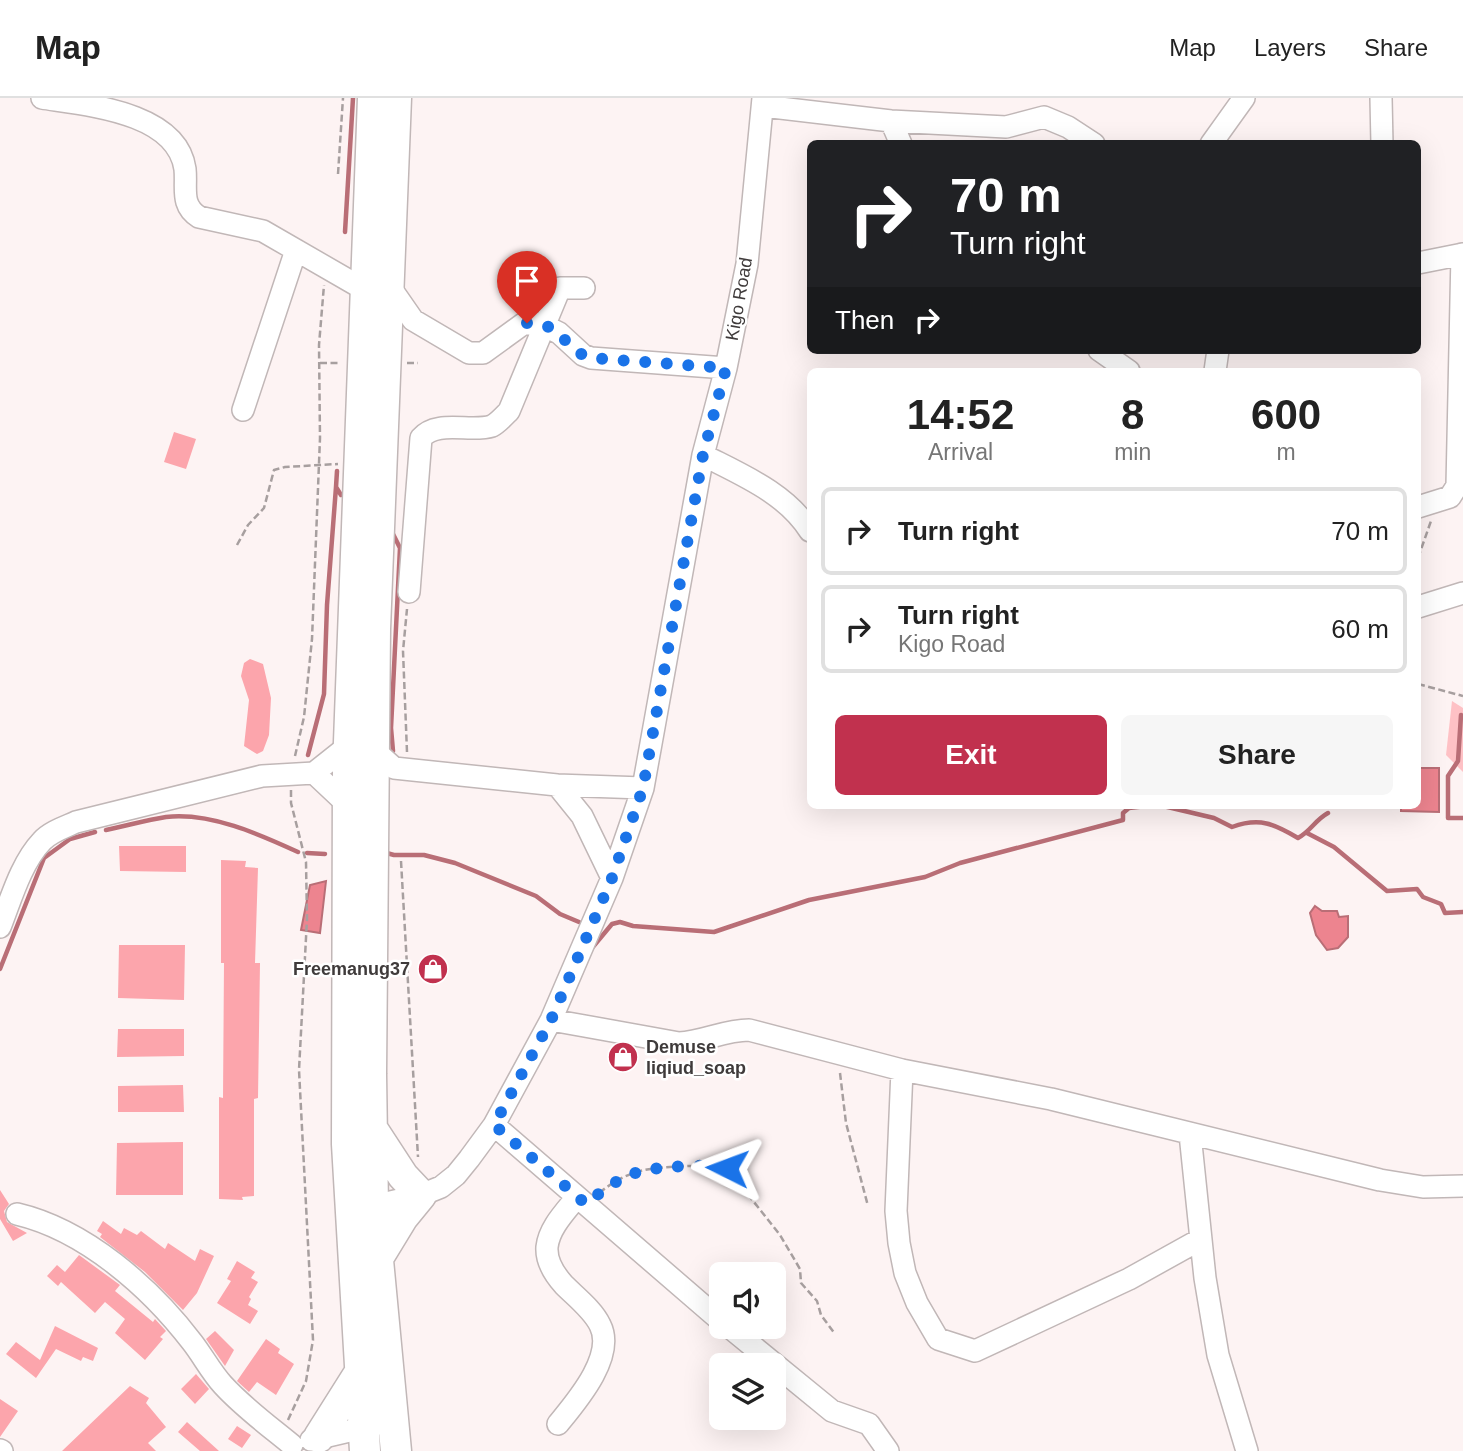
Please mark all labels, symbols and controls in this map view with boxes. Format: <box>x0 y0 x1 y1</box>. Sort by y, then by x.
text: Map <box>35 29 101 66</box>
text: Map <box>1169 34 1216 61</box>
text: Layers <box>1254 34 1326 61</box>
text: Share <box>1364 34 1428 61</box>
icon: right <box>835 168 926 259</box>
text: 70 m <box>950 168 1062 222</box>
text: Turn right <box>950 225 1086 261</box>
pin <box>497 251 557 323</box>
street label: Kigo Road <box>722 256 756 342</box>
icon: arrive <box>508 262 546 300</box>
icon: right <box>908 301 946 339</box>
text: Then <box>835 305 894 335</box>
text: 14:52 <box>907 391 1014 438</box>
text: 8 <box>1121 391 1144 438</box>
text: 600 <box>1251 391 1321 438</box>
text: Arrival <box>928 439 993 465</box>
text: min <box>1114 439 1151 465</box>
text: m <box>1277 439 1296 465</box>
icon: right <box>839 512 877 550</box>
text: Turn right <box>898 516 1019 546</box>
text: 70 m <box>1331 516 1389 546</box>
text: Turn right <box>898 600 1019 630</box>
icon: right <box>839 610 877 648</box>
text: 60 m <box>1331 614 1389 644</box>
text: Kigo Road <box>898 631 1005 657</box>
button: Exit <box>835 715 1107 795</box>
button: Share <box>1121 715 1393 795</box>
shop icon: Freemanug37 <box>416 952 450 986</box>
place label: Freemanug37 <box>293 959 410 979</box>
place label: Demuse liqiud_soap <box>646 1037 746 1078</box>
shop icon: Demuse liqiud_soap <box>606 1040 640 1074</box>
position arrow <box>690 1131 764 1205</box>
map controls <box>709 1262 786 1430</box>
button: sound <box>709 1262 786 1339</box>
button: layers <box>709 1353 786 1430</box>

